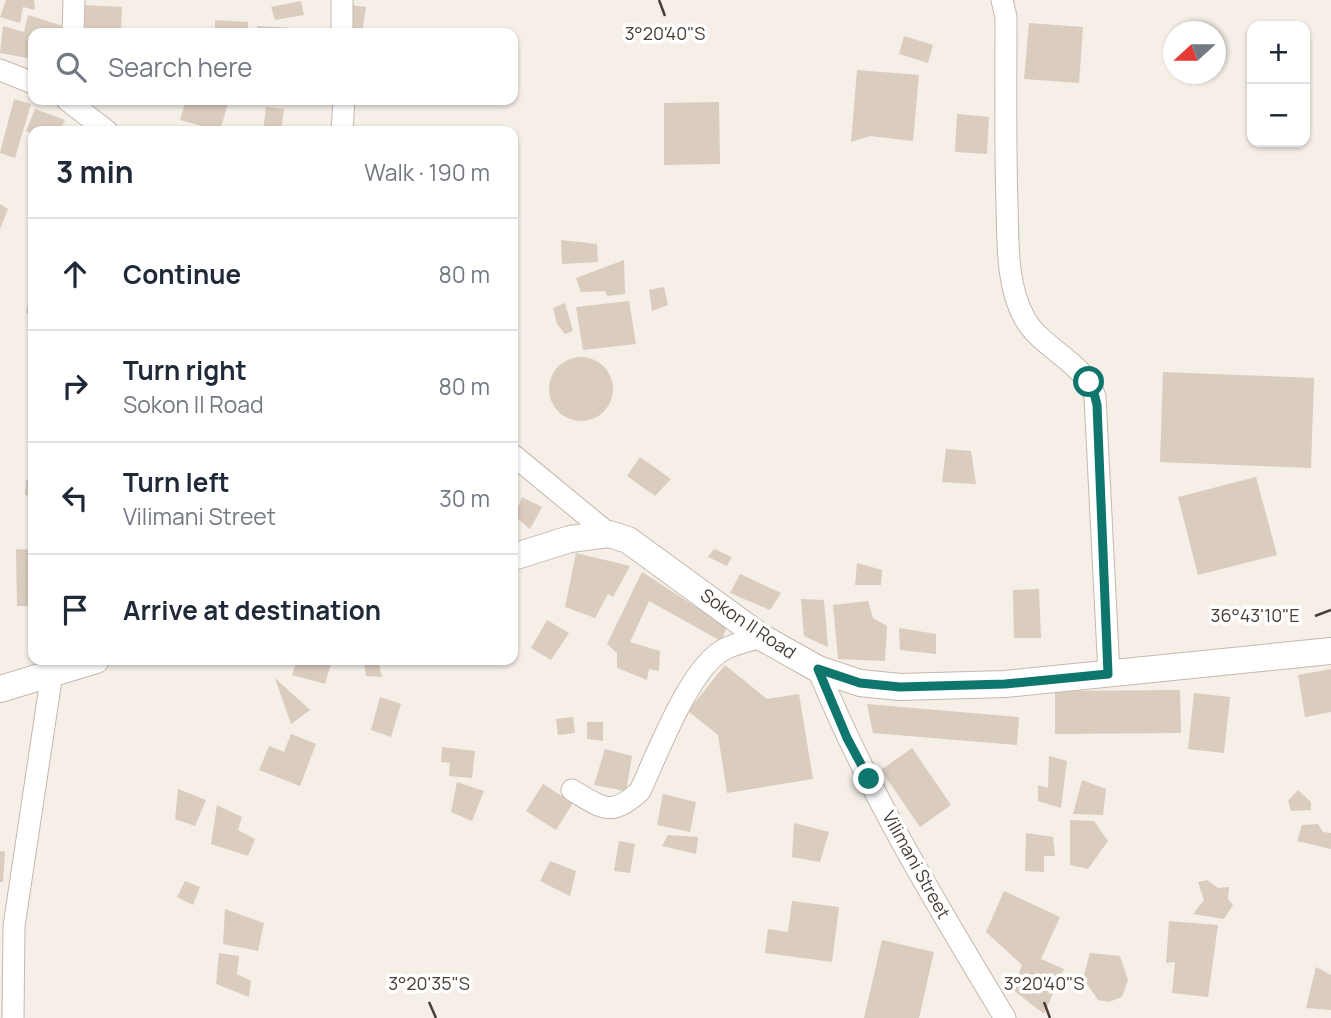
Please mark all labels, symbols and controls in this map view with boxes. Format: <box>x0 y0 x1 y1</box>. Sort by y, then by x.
text: 3°20'40"S <box>625 21 705 45</box>
north arrow <box>1163 21 1226 84</box>
map controls <box>1247 21 1310 147</box>
button: + <box>1247 21 1310 84</box>
search box <box>28 28 518 105</box>
icon: search <box>52 48 90 86</box>
text: Search here <box>108 49 253 85</box>
button: − <box>1247 84 1310 147</box>
text: 3 min <box>56 151 134 192</box>
text: Walk · 190 m <box>364 156 490 188</box>
icon: ahead <box>56 255 94 293</box>
text: Continue <box>123 256 241 292</box>
text: 80 m <box>439 258 490 290</box>
text: Turn right <box>123 352 247 388</box>
route start <box>1073 366 1104 397</box>
icon: right <box>56 367 94 405</box>
text: 80 m <box>439 370 490 402</box>
text: Sokon II Road <box>123 388 264 420</box>
text: Turn left <box>123 464 230 500</box>
icon: left <box>56 479 94 517</box>
text: 30 m <box>439 482 490 514</box>
text: Vilimani Street <box>123 500 276 532</box>
street label: Sokon II Road <box>696 582 801 664</box>
icon: arrive <box>56 591 94 629</box>
text: Arrive at destination <box>123 592 381 628</box>
text: 36°43'10"E <box>1211 603 1299 627</box>
route end <box>853 763 884 794</box>
street label: Vilimani Street <box>877 806 956 923</box>
text: 3°20'35"S <box>388 971 470 995</box>
text: 3°20'40"S <box>1004 971 1084 995</box>

